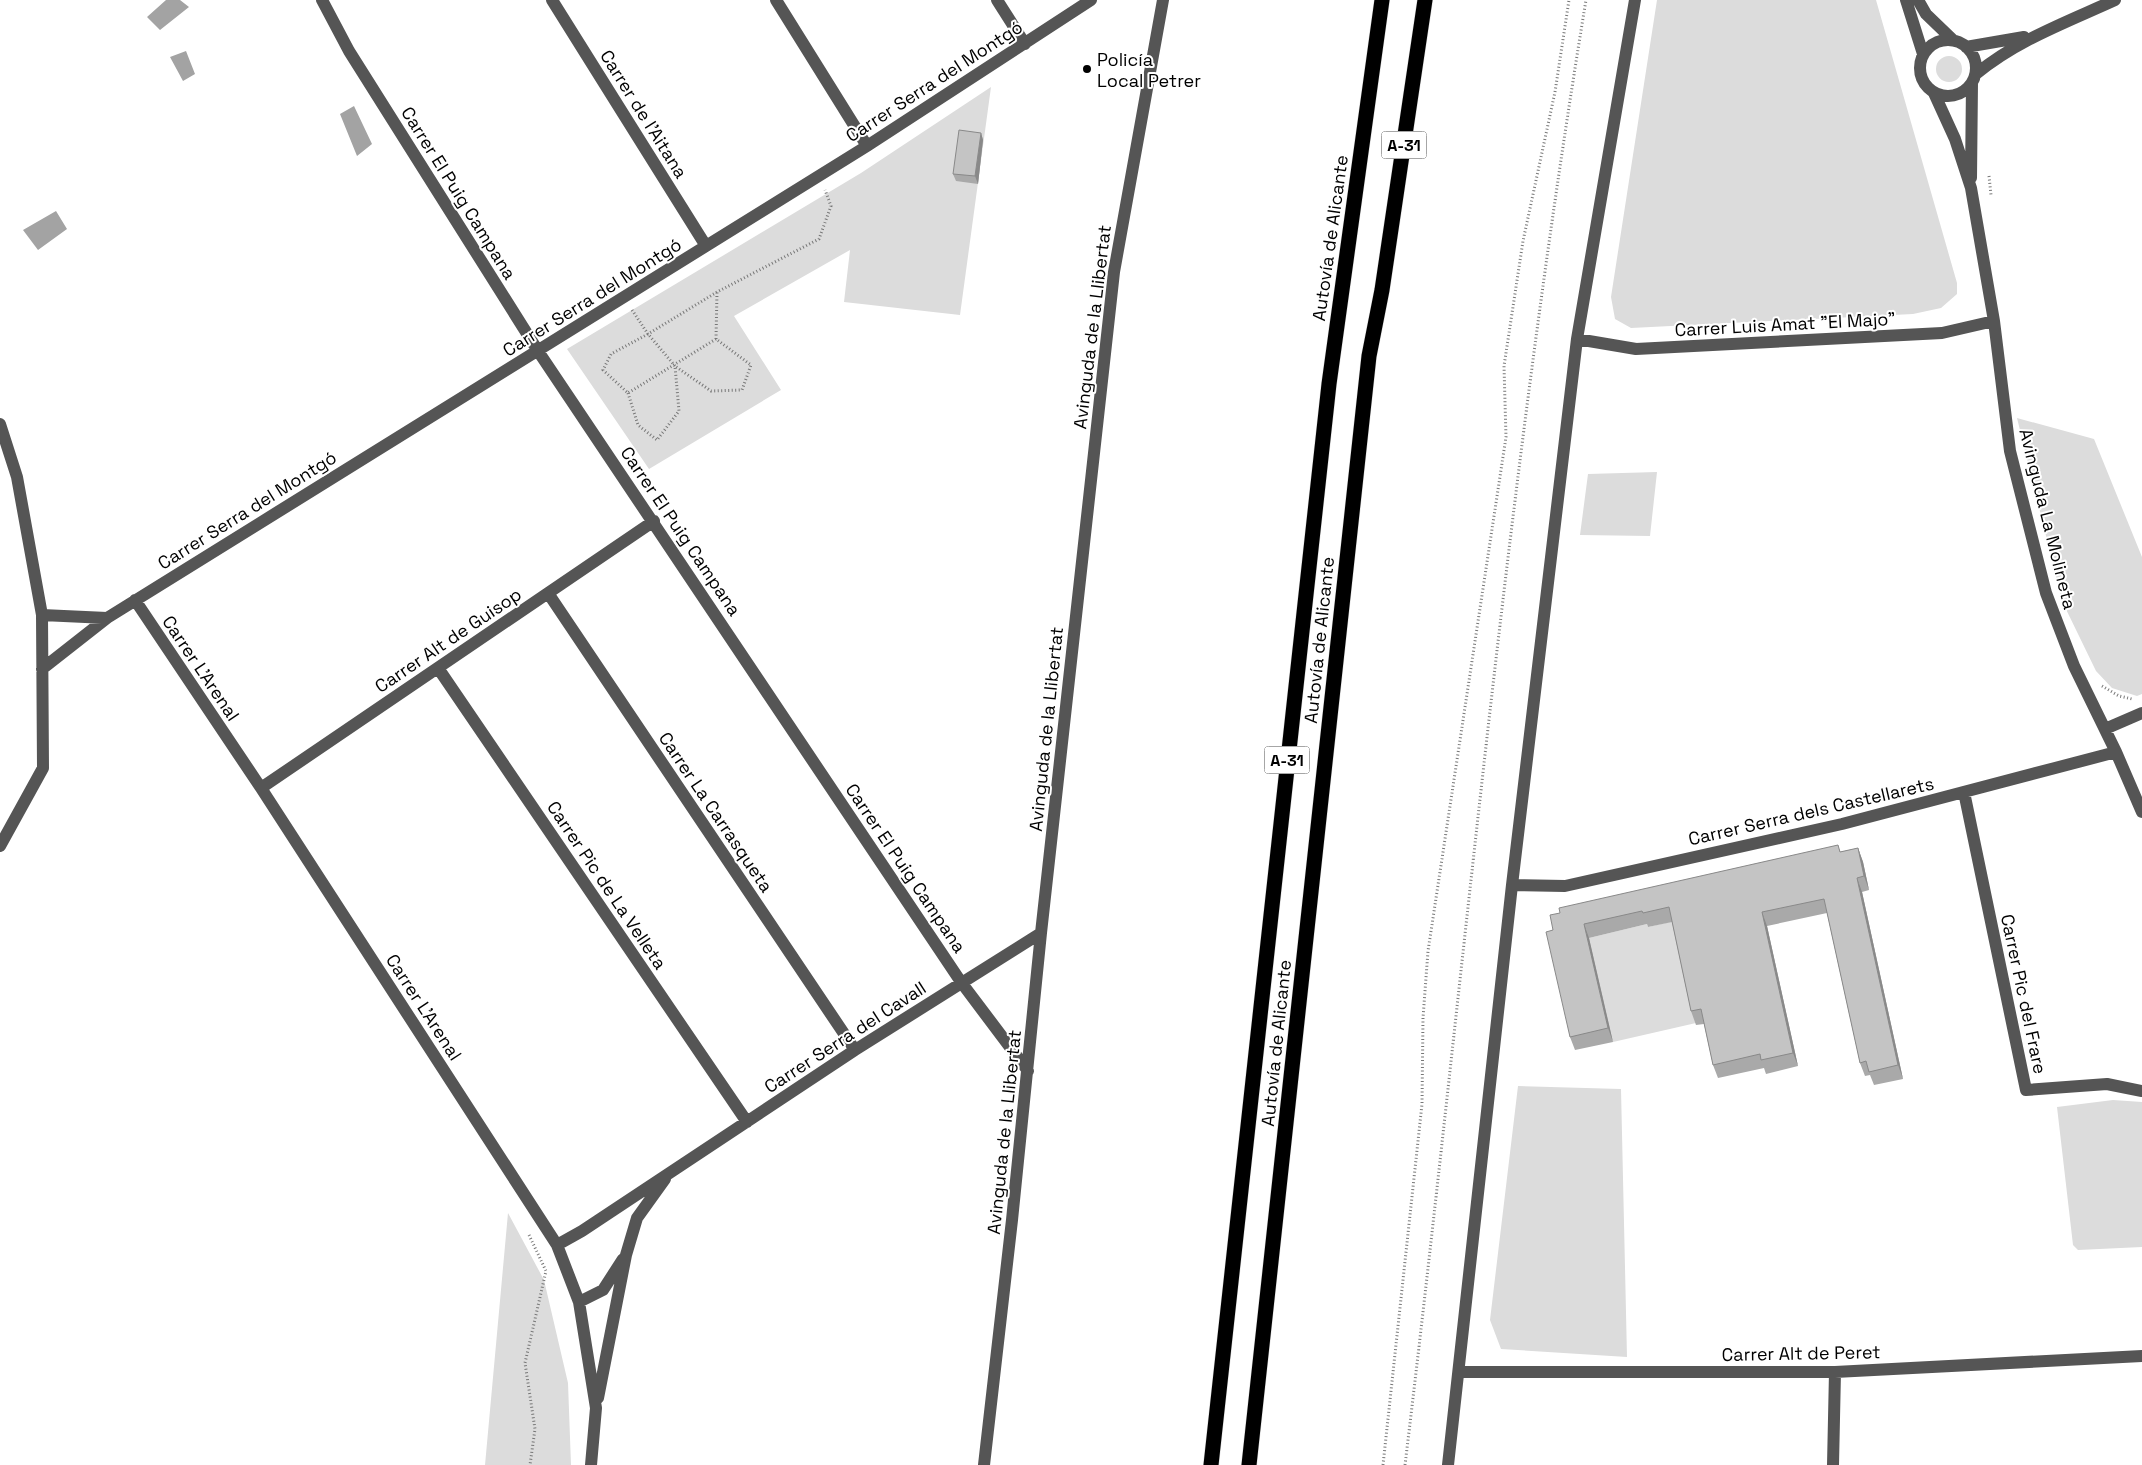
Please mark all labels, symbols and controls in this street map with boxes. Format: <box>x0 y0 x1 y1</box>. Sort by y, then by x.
street label: Carrer Serra del Montgó <box>841 15 1027 147</box>
street label: Carrer de l'Aitana <box>595 45 693 183</box>
place label: Policía Local Petrer <box>1097 48 1201 92</box>
marker: Policía Local Petrer <box>1081 63 1093 75</box>
street label: Carrer El Puig Campana <box>396 102 522 284</box>
road number: A-31 <box>1382 132 1426 158</box>
street label: Autovía de Alicante <box>1307 153 1353 323</box>
street label: Avinguda de la Llibertat <box>1068 224 1116 430</box>
street label: Carrer Serra del Montgó <box>498 233 686 361</box>
street label: Carrer Luis Amat "El Majo" <box>1674 307 1896 341</box>
street label: Avinguda La Molineta <box>2014 426 2082 612</box>
street label: Carrer El Puig Campana <box>616 442 746 620</box>
street label: Carrer Serra del Montgó <box>153 446 341 574</box>
street label: Autovía de Alicante <box>1299 556 1339 724</box>
street label: Carrer Alt de Guisop <box>370 582 526 698</box>
street label: Carrer L'Arenal <box>157 611 245 725</box>
street label: Avinguda de la Llibertat <box>1024 626 1068 832</box>
street label: Carrer La Carrasqueta <box>654 727 778 897</box>
road number: A-31 <box>1264 746 1310 774</box>
street label: Carrer Serra dels Castellarets <box>1686 772 1936 850</box>
street label: Carrer El Puig Campana <box>841 779 971 957</box>
street label: Carrer Pic de La Velleta <box>542 796 672 974</box>
street label: Carrer Pic del Frare <box>1996 912 2052 1076</box>
street label: Carrer L'Arenal <box>381 949 467 1065</box>
street label: Autovía de Alicante <box>1256 959 1296 1127</box>
street label: Carrer Serra del Cavall <box>760 976 930 1098</box>
street label: Avinguda de la Llibertat <box>982 1029 1026 1235</box>
street label: Carrer Alt de Peret <box>1721 1340 1881 1366</box>

